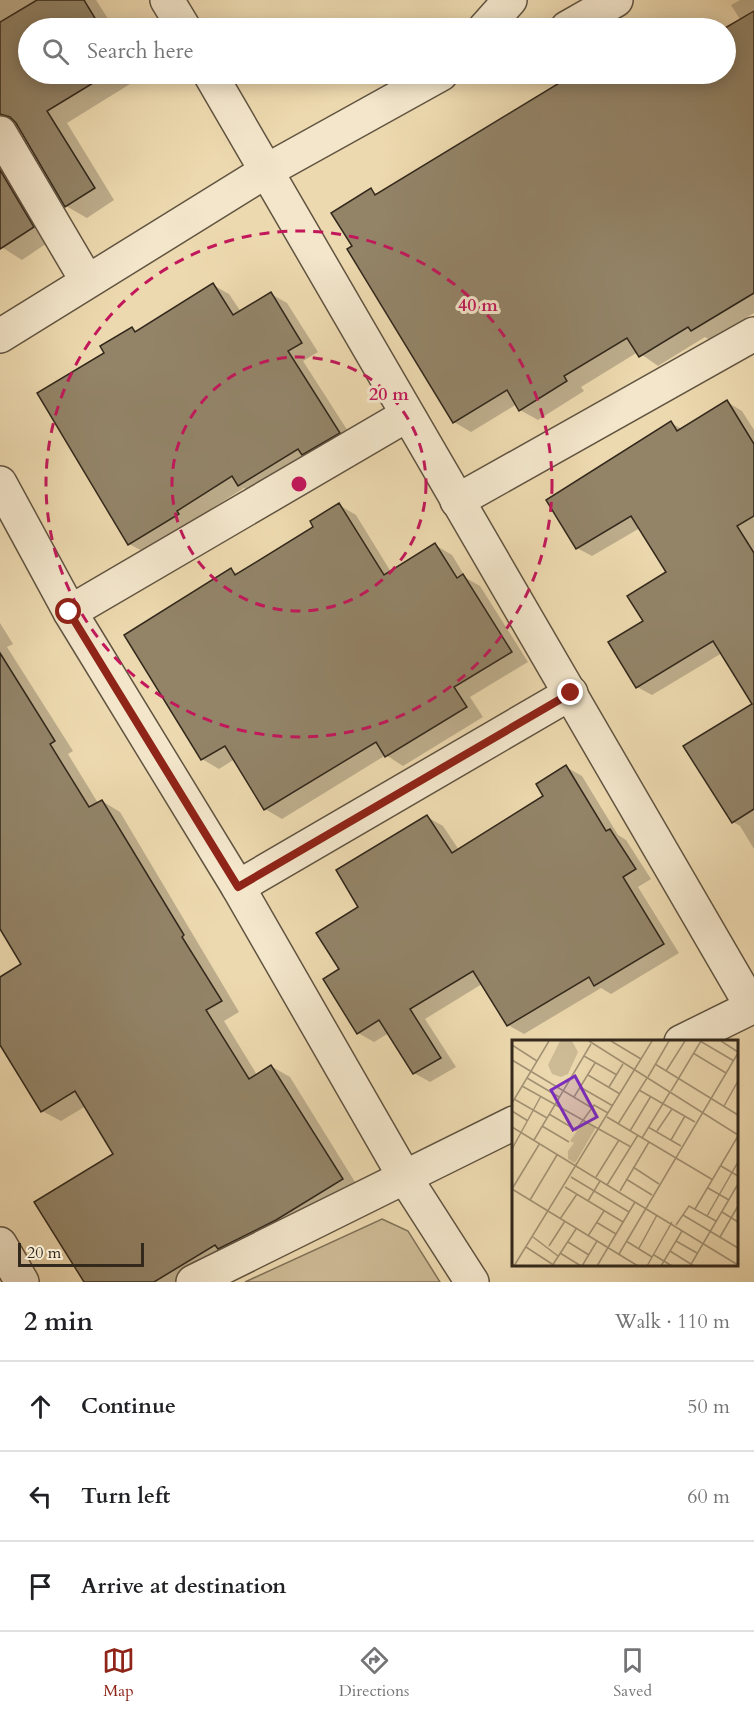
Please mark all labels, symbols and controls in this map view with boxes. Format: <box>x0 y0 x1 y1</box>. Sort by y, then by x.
search box <box>18 18 736 84</box>
icon: search <box>39 35 72 68</box>
text: Search here <box>87 36 194 66</box>
text: 40 m <box>458 293 498 318</box>
text: 20 m <box>369 382 409 407</box>
centre of rings <box>289 474 309 494</box>
route start <box>55 598 81 624</box>
route end <box>557 679 583 705</box>
inset map <box>512 1040 739 1267</box>
scale bar <box>18 1240 144 1268</box>
text: 20 m <box>27 1242 61 1264</box>
text: 2 min <box>24 1304 93 1339</box>
text: Walk · 110 m <box>615 1308 730 1335</box>
icon: ahead <box>24 1390 57 1423</box>
text: Continue <box>81 1391 176 1421</box>
text: 50 m <box>687 1393 730 1420</box>
icon: left <box>24 1480 57 1513</box>
text: Turn left <box>81 1481 170 1511</box>
text: 60 m <box>687 1483 730 1510</box>
icon: arrive <box>24 1570 57 1603</box>
text: Arrive at destination <box>81 1571 286 1601</box>
tab: Map <box>102 1644 135 1702</box>
tab: Directions <box>339 1644 409 1702</box>
tab: Saved <box>613 1644 652 1702</box>

